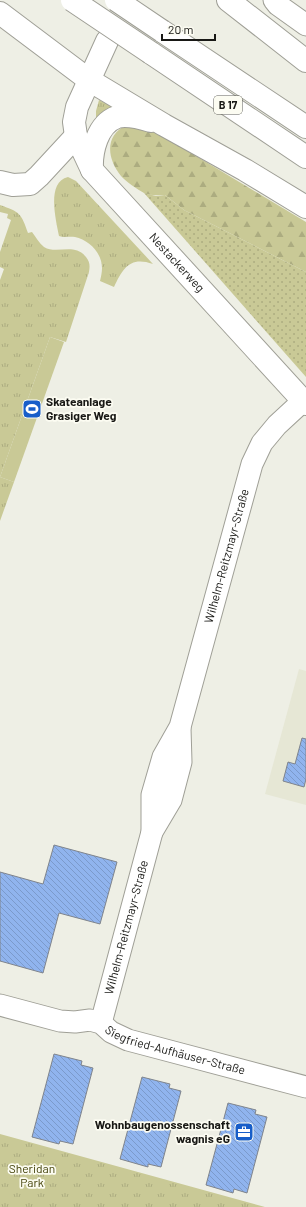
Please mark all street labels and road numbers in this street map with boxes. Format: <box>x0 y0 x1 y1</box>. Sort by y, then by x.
road number: B 17 <box>214 96 242 114</box>
street label: Nestackerweg <box>147 229 208 294</box>
street label: Wilhelm-Reitzmayr-Straße <box>201 487 251 624</box>
street label: Wilhelm-Reitzmayr-Straße <box>101 858 150 996</box>
street label: Siegfried-Aufhäuser-Straße <box>103 1022 247 1077</box>

